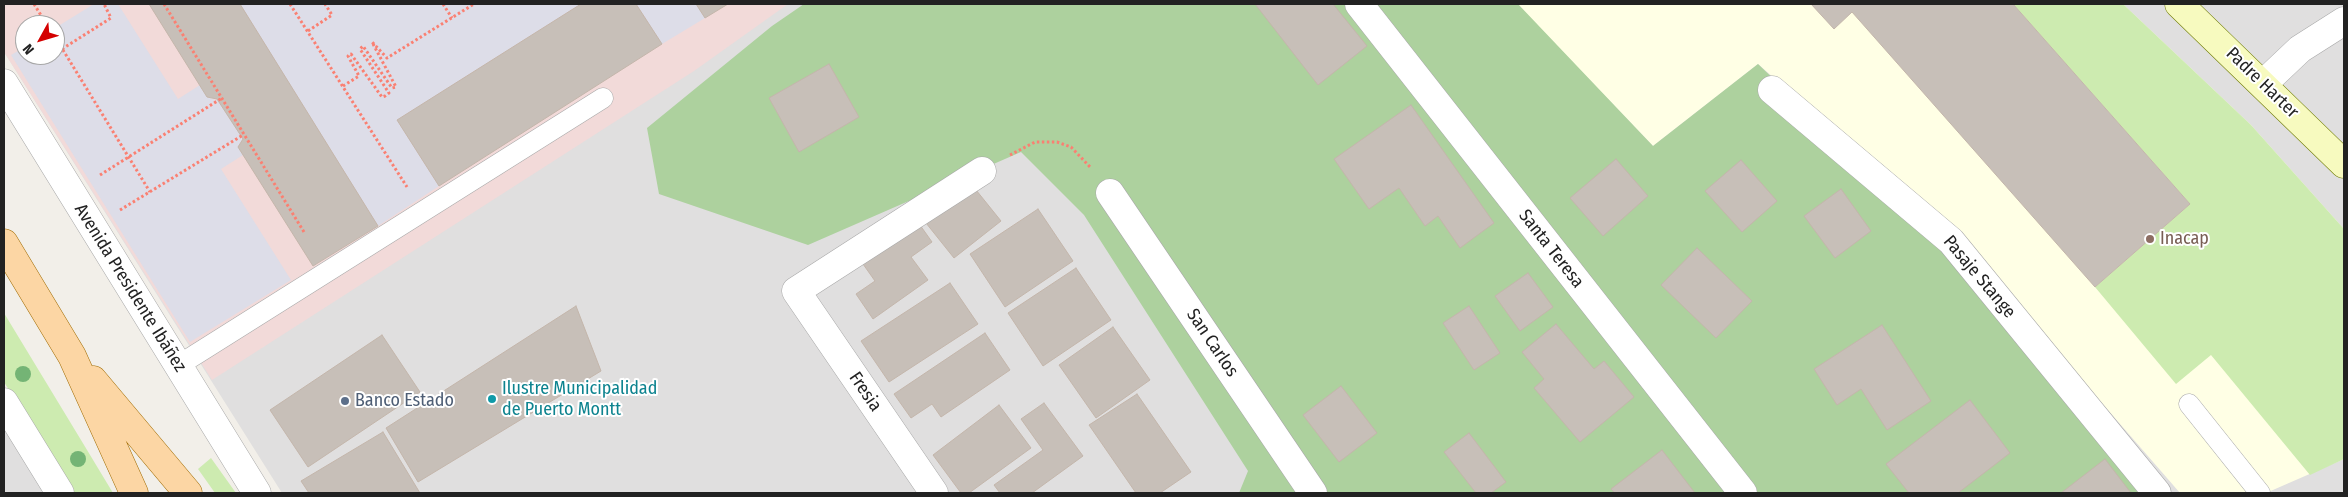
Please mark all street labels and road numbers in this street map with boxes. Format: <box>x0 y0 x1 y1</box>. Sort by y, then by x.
street label: Padre Harter <box>2221 43 2303 123</box>
street label: Avenida Presidente Ibáñez <box>69 200 191 376</box>
street label: Santa Teresa <box>1514 206 1588 292</box>
street label: Pasaje Stange <box>1938 231 2020 323</box>
street label: San Carlos <box>1181 305 1243 381</box>
street label: Fresia <box>844 368 886 416</box>

